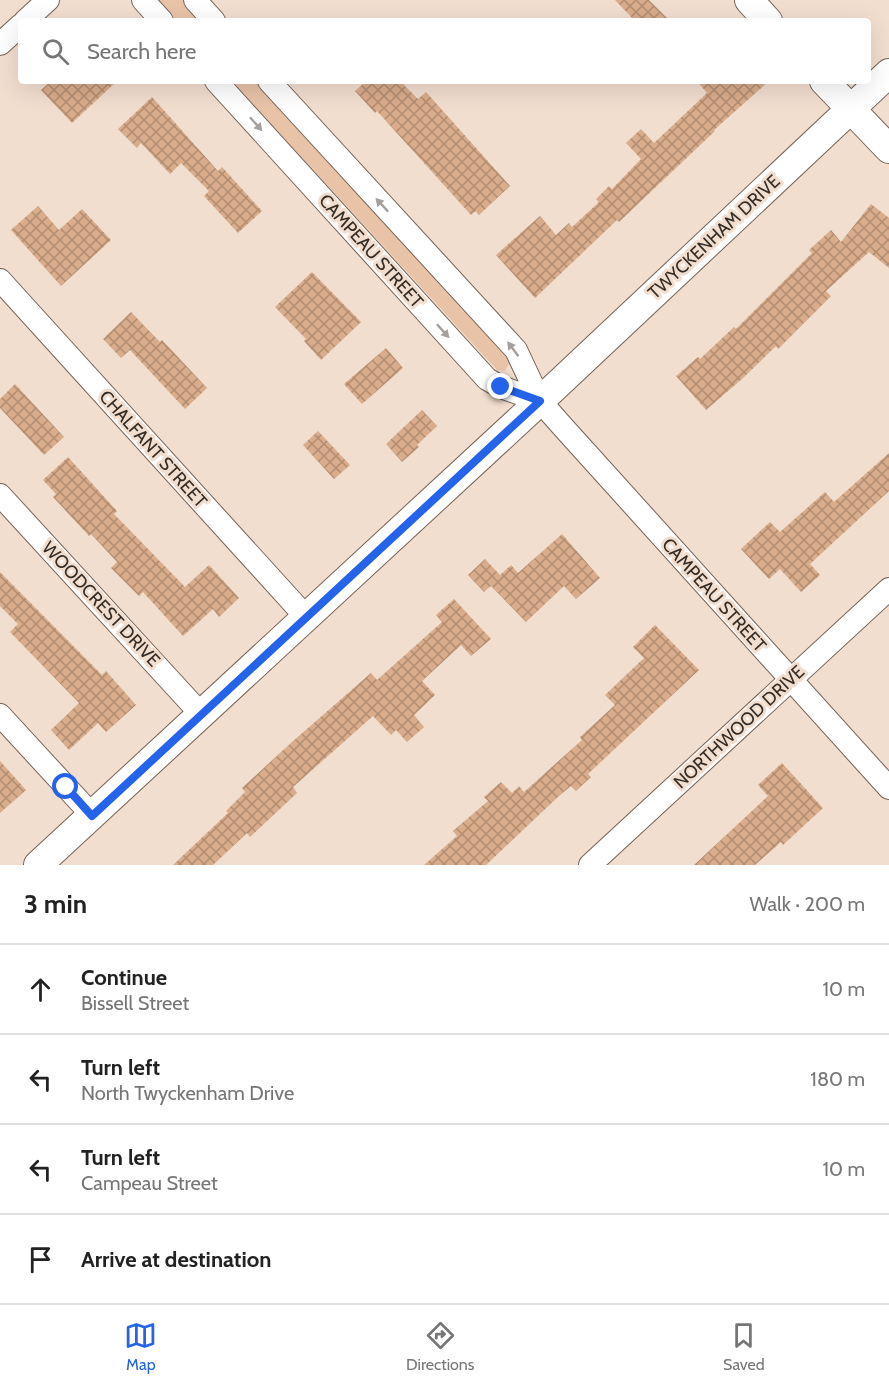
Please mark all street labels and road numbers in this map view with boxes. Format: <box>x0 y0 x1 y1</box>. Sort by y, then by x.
street label: TWYCKENHAM DRIVE <box>644 170 784 304</box>
street label: CAMPEAU STREET <box>314 190 428 313</box>
street label: CHALFANT STREET <box>95 386 212 512</box>
street label: CAMPEAU STREET <box>657 534 771 657</box>
street label: WOODCREST DRIVE <box>37 537 165 671</box>
street label: NORTHWOOD DRIVE <box>669 661 809 793</box>

